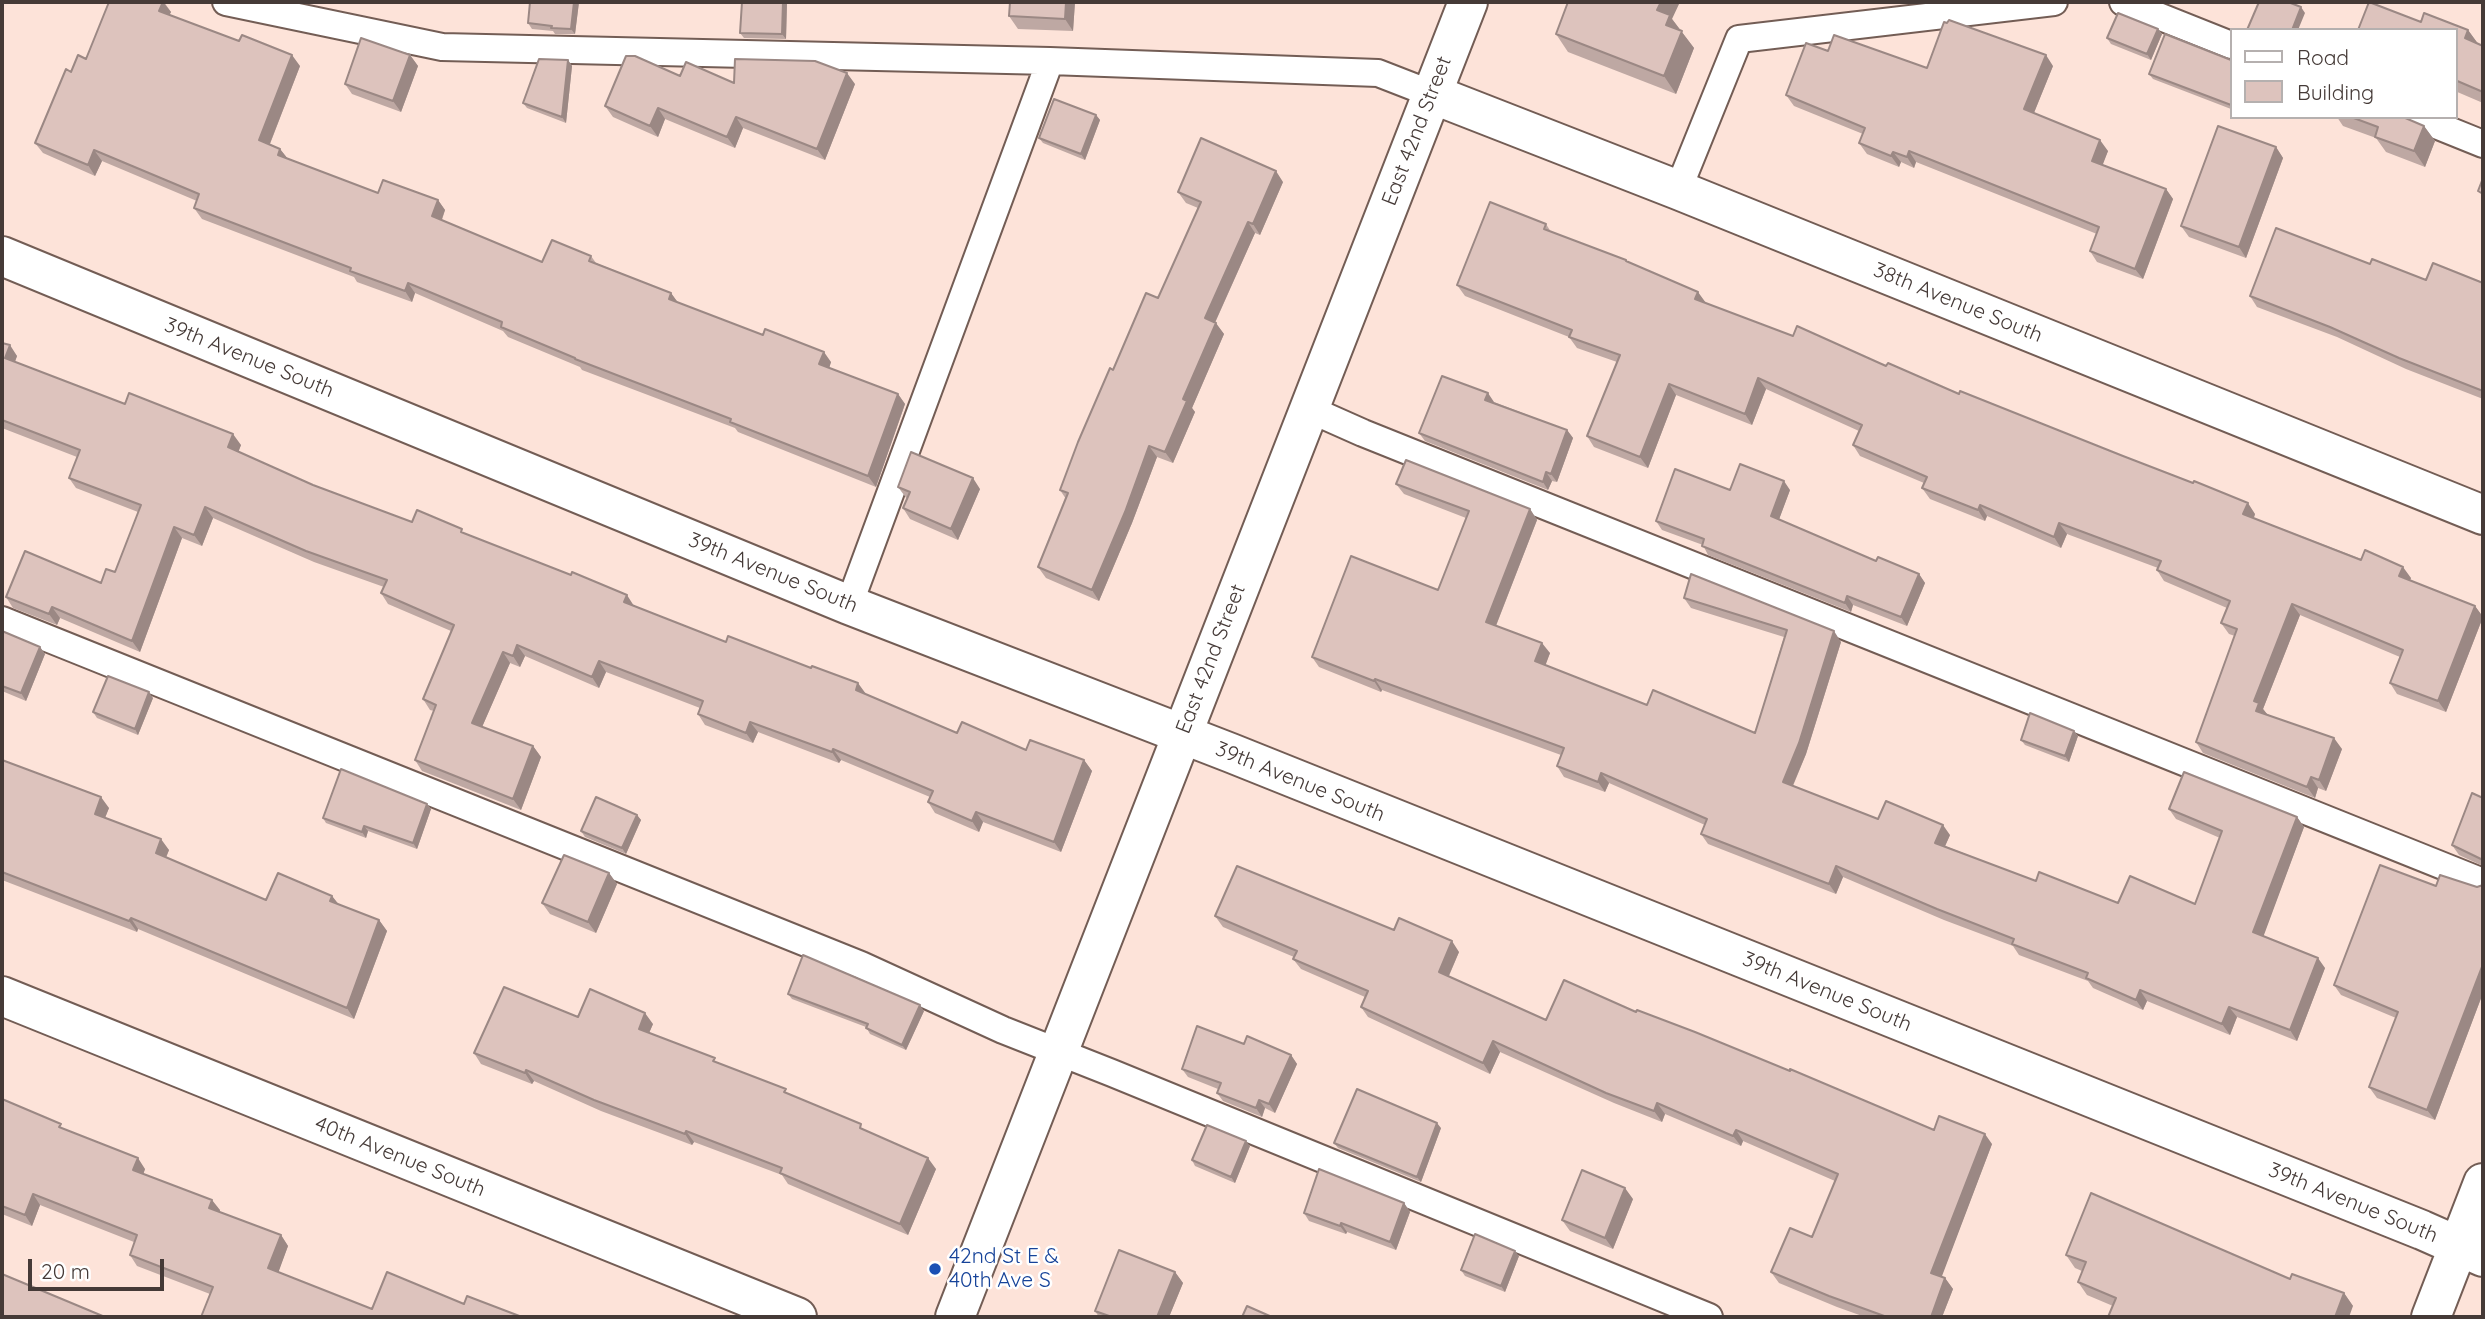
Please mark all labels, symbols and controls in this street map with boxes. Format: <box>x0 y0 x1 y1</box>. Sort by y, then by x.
legend <box>2230 28 2457 119</box>
text: Road <box>2297 44 2349 70</box>
street label: East 42nd Street <box>1377 53 1457 209</box>
text: Building <box>2297 79 2374 105</box>
street label: 38th Avenue South <box>1870 258 2046 348</box>
street label: 39th Avenue South <box>161 313 337 403</box>
street label: 39th Avenue South <box>685 528 861 618</box>
street label: East 42nd Street <box>1171 581 1251 737</box>
street label: 39th Avenue South <box>1212 737 1388 827</box>
street label: 39th Avenue South <box>1739 947 1915 1037</box>
street label: 40th Avenue South <box>311 1111 489 1203</box>
street label: 39th Avenue South <box>2265 1158 2441 1248</box>
place label: 42nd St E & 40th Ave S <box>949 1244 1059 1294</box>
scale bar <box>32 1246 168 1290</box>
text: 20 m <box>41 1258 90 1284</box>
marker: 42nd St E & 40th Ave S <box>927 1261 943 1277</box>

